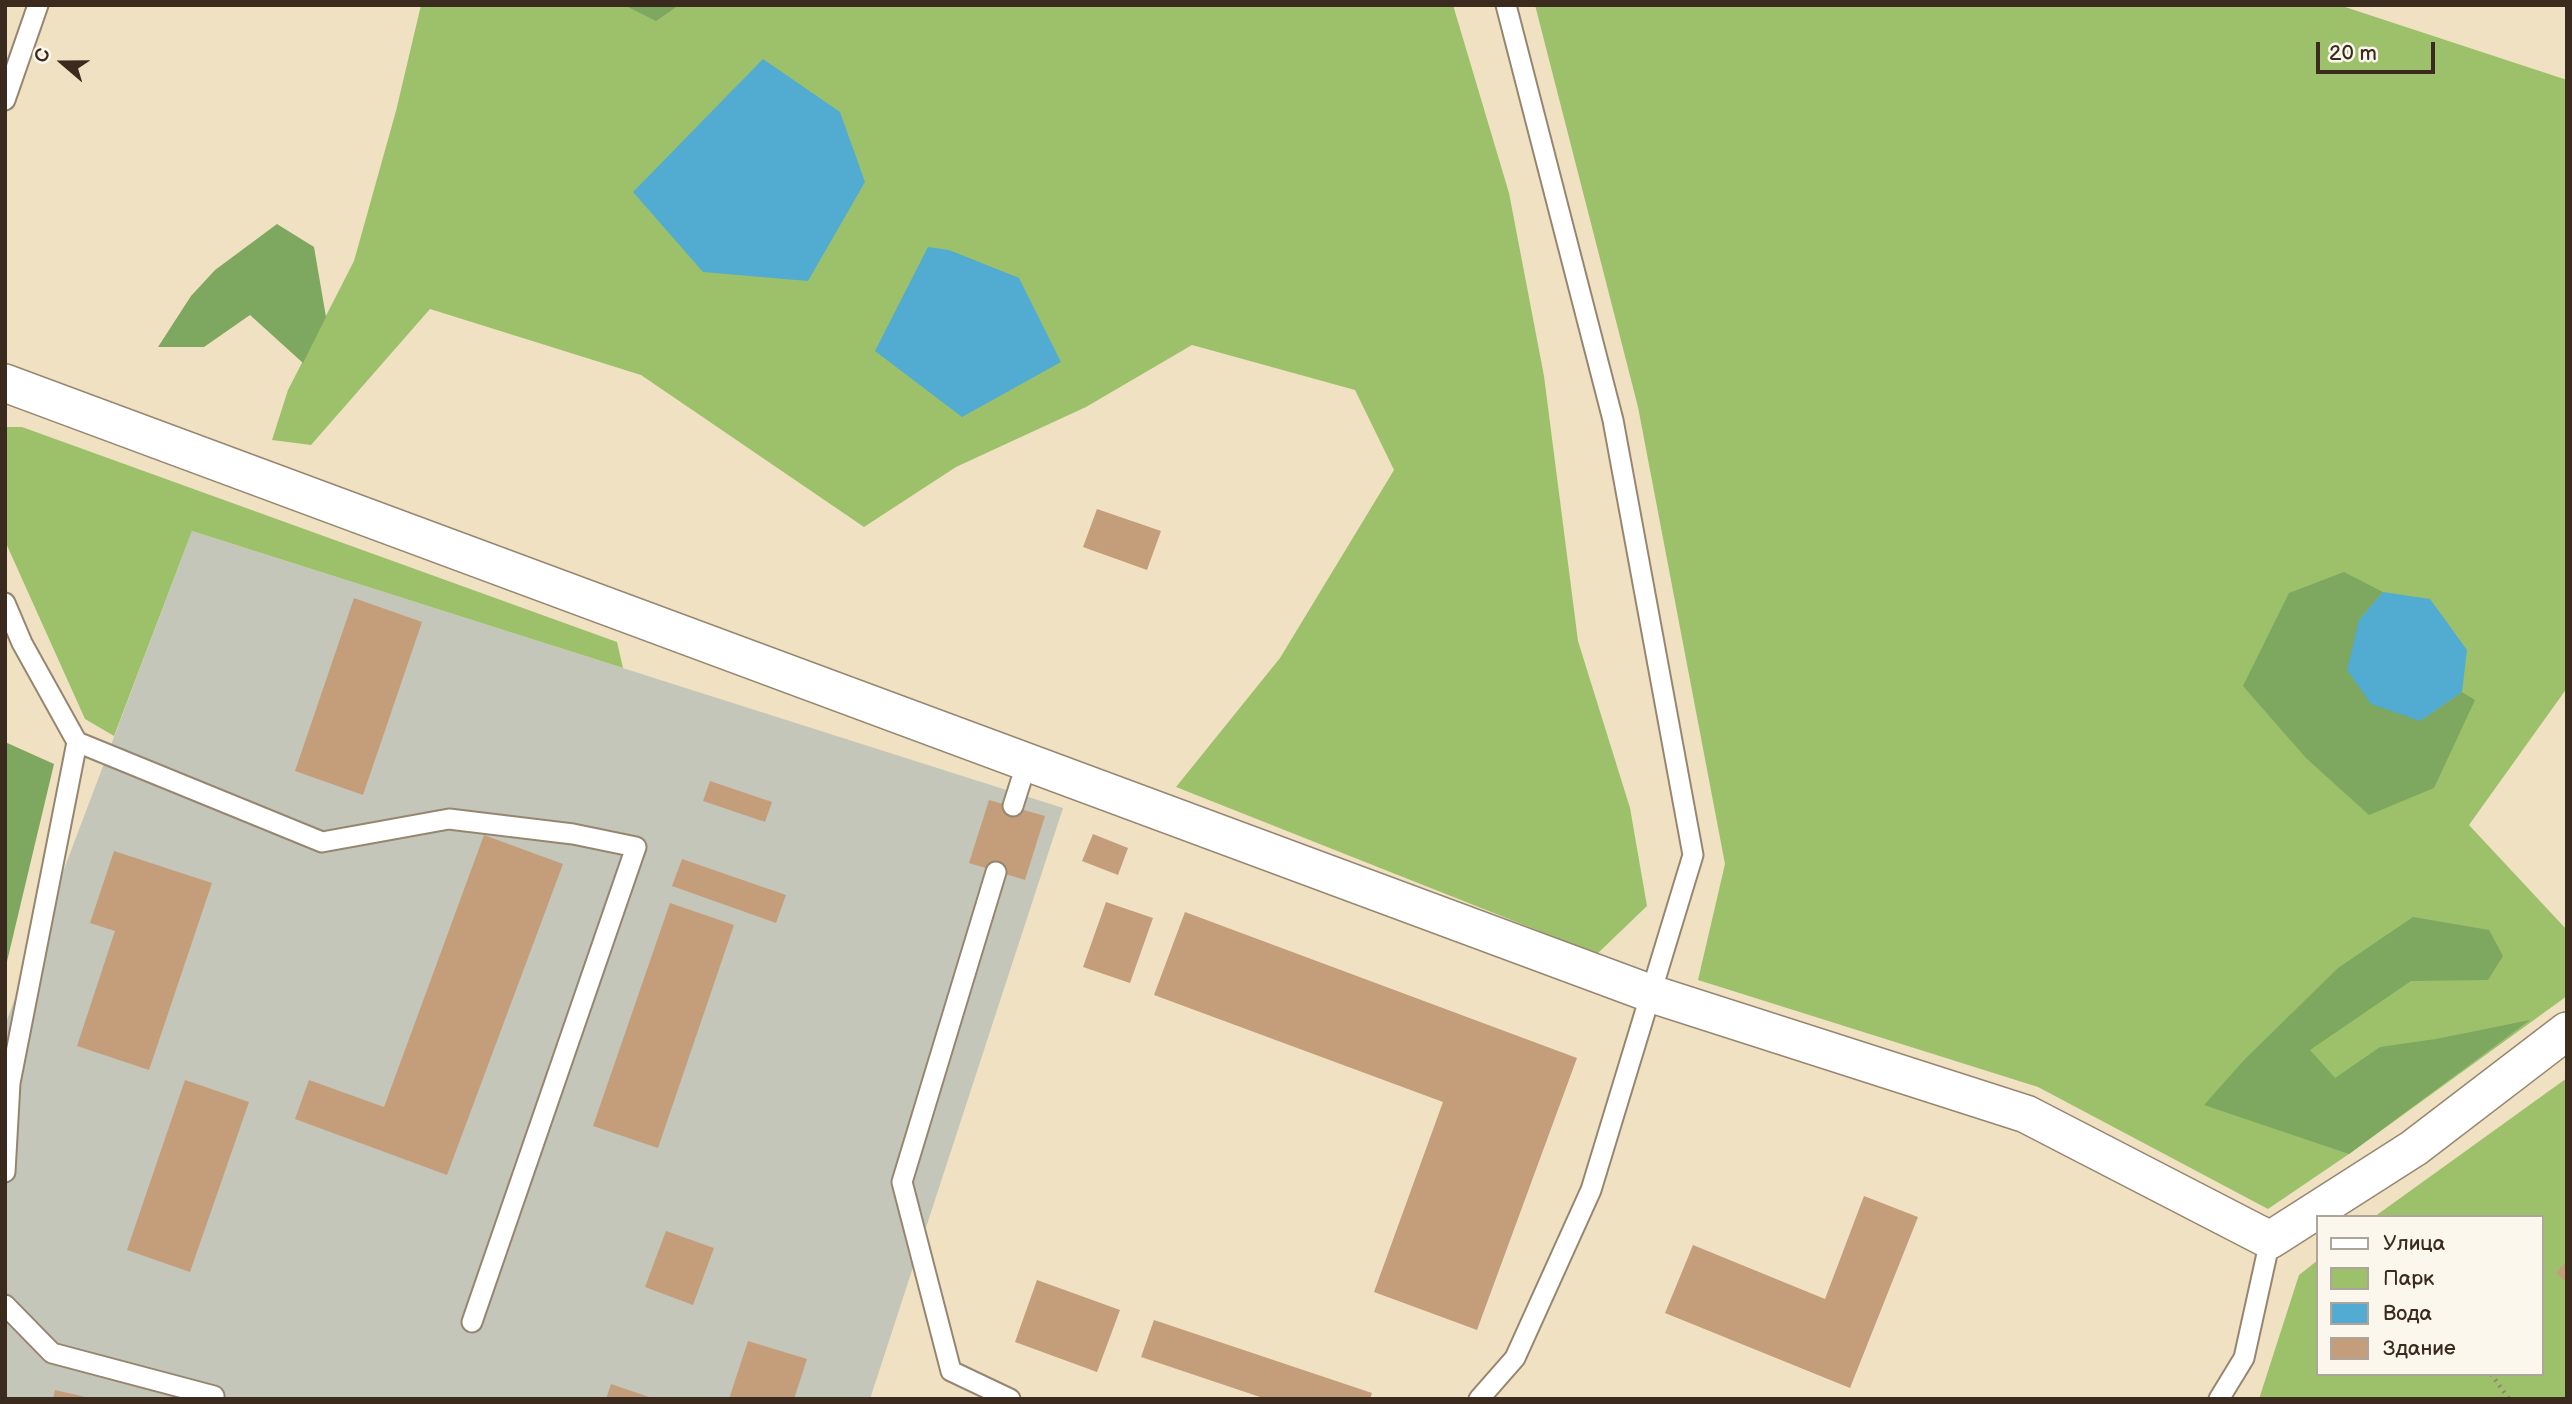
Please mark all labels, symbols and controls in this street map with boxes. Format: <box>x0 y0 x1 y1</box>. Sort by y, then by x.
north arrow <box>28 28 98 98</box>
scale bar <box>2320 28 2439 72</box>
text: 20 m <box>2329 41 2377 66</box>
text: С <box>30 46 56 66</box>
legend <box>2316 1215 2544 1376</box>
text: Улица <box>2383 1231 2445 1256</box>
text: Парк <box>2383 1266 2434 1291</box>
text: Вода <box>2383 1301 2432 1326</box>
text: Здание <box>2383 1336 2456 1361</box>

